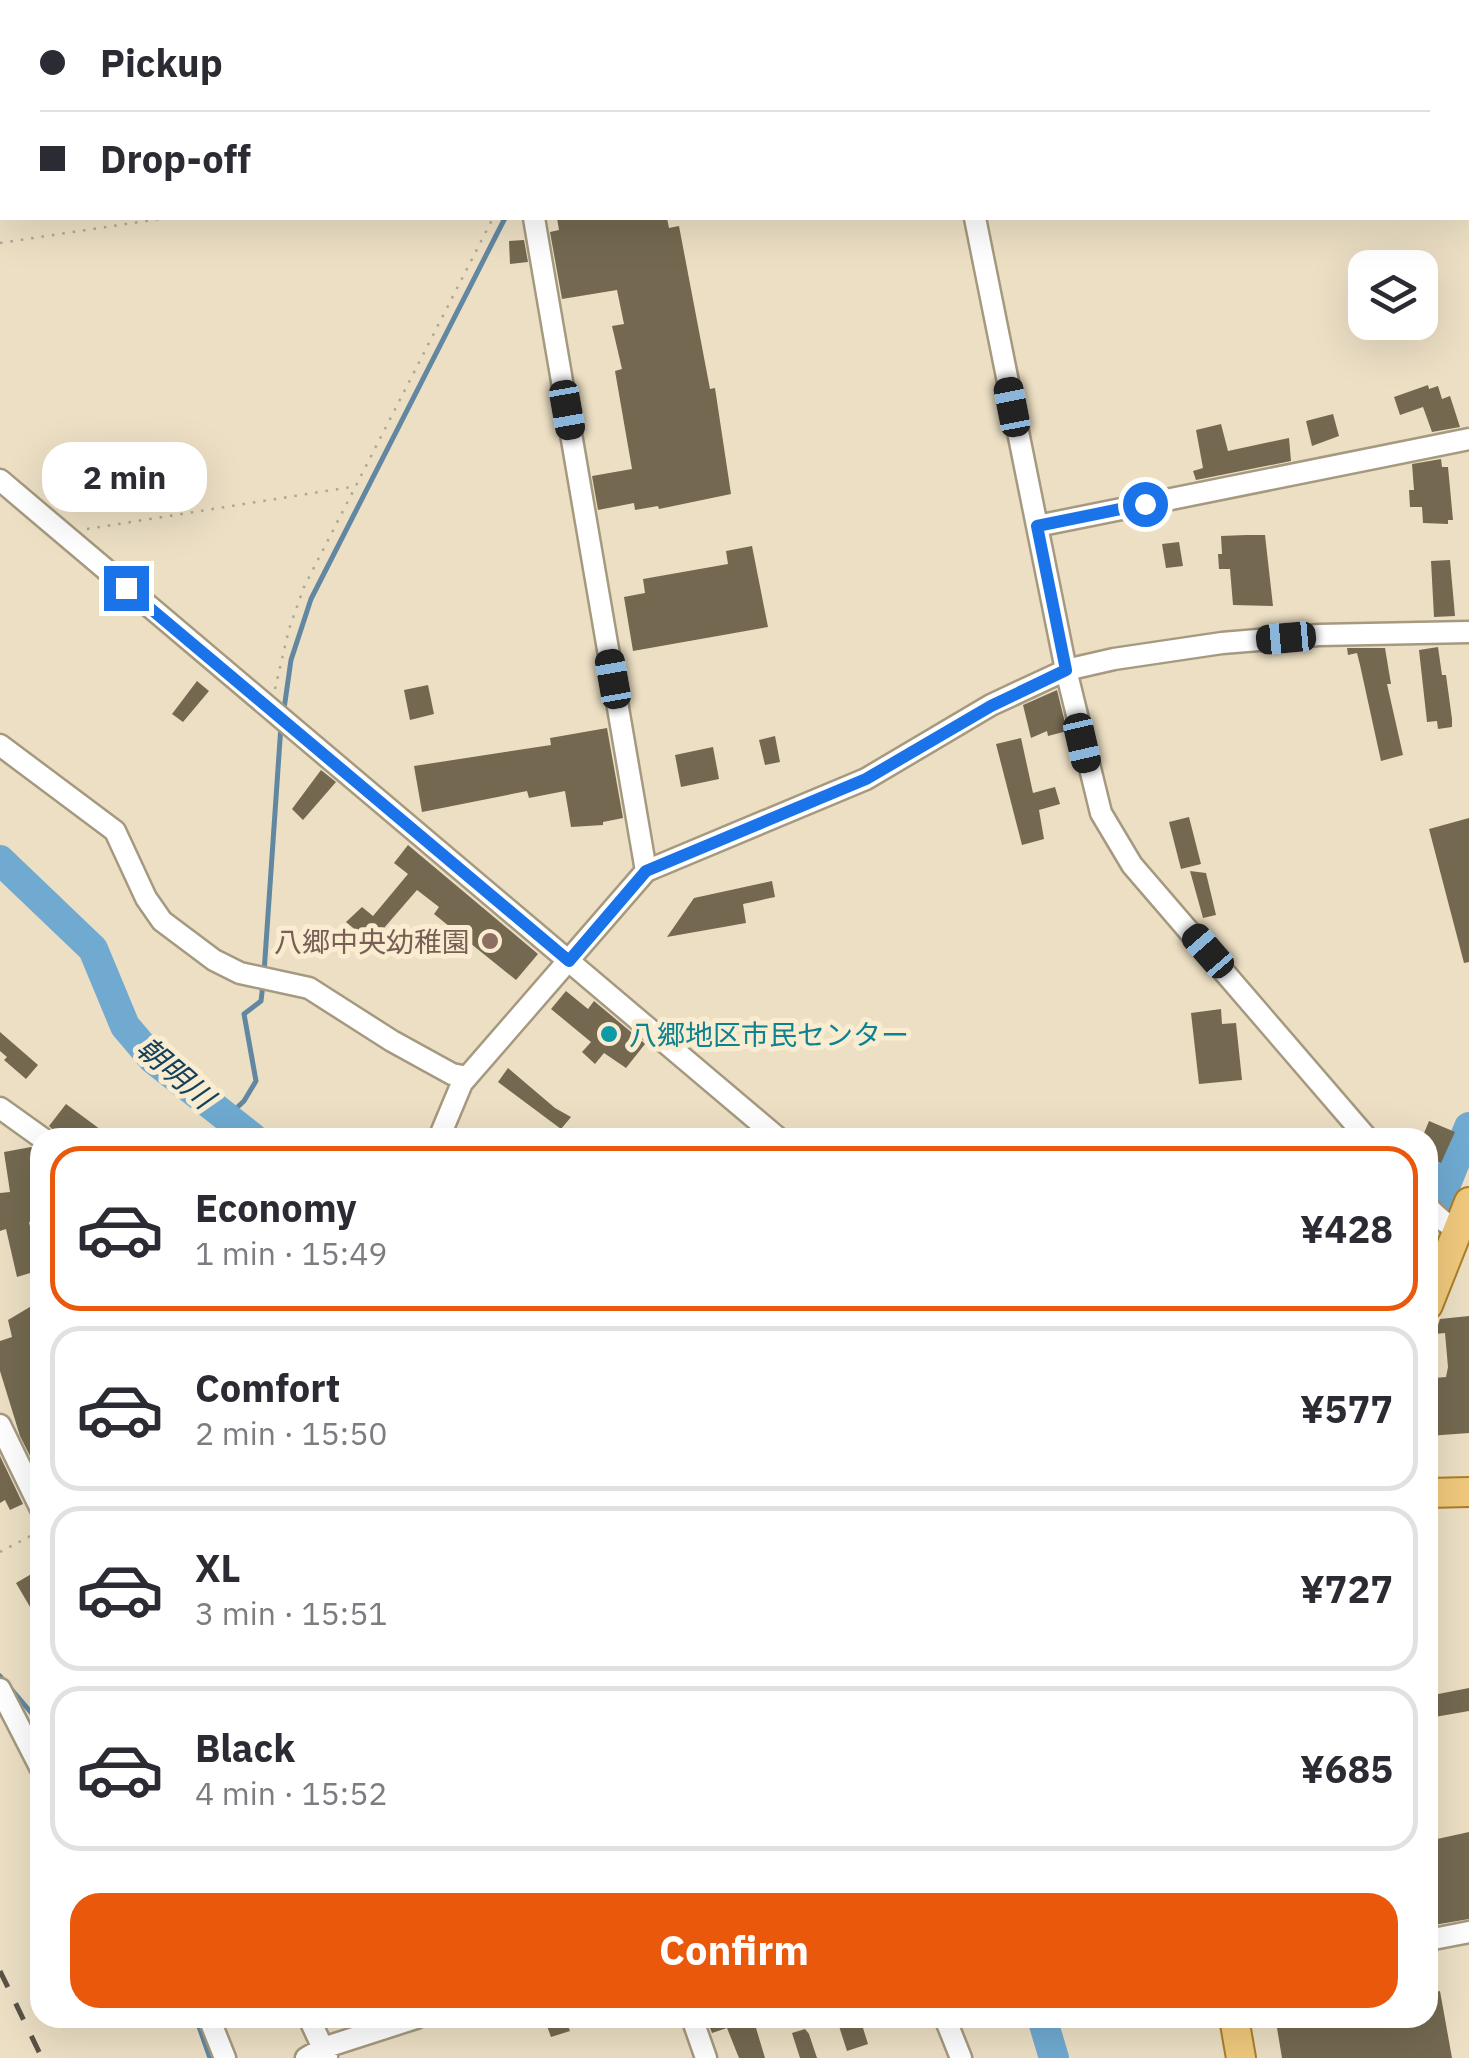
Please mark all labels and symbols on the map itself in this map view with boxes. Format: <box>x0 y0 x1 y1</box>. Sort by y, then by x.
car <box>992 375 1032 439</box>
car <box>547 378 587 442</box>
callout: 2 min <box>44 443 208 513</box>
route start <box>1123 482 1168 527</box>
route end <box>104 566 149 611</box>
car <box>1255 620 1317 656</box>
car <box>593 647 633 711</box>
car <box>1061 710 1103 776</box>
car <box>1177 919 1239 983</box>
place label: 八郷中央幼稚園 <box>274 923 470 960</box>
marker: 八郷中央幼稚園 <box>479 930 501 952</box>
place label: 八郷地区市民センター <box>629 1016 909 1053</box>
marker: 八郷地区市民センター <box>598 1023 620 1045</box>
water label: 朝明川 <box>129 1028 225 1118</box>

